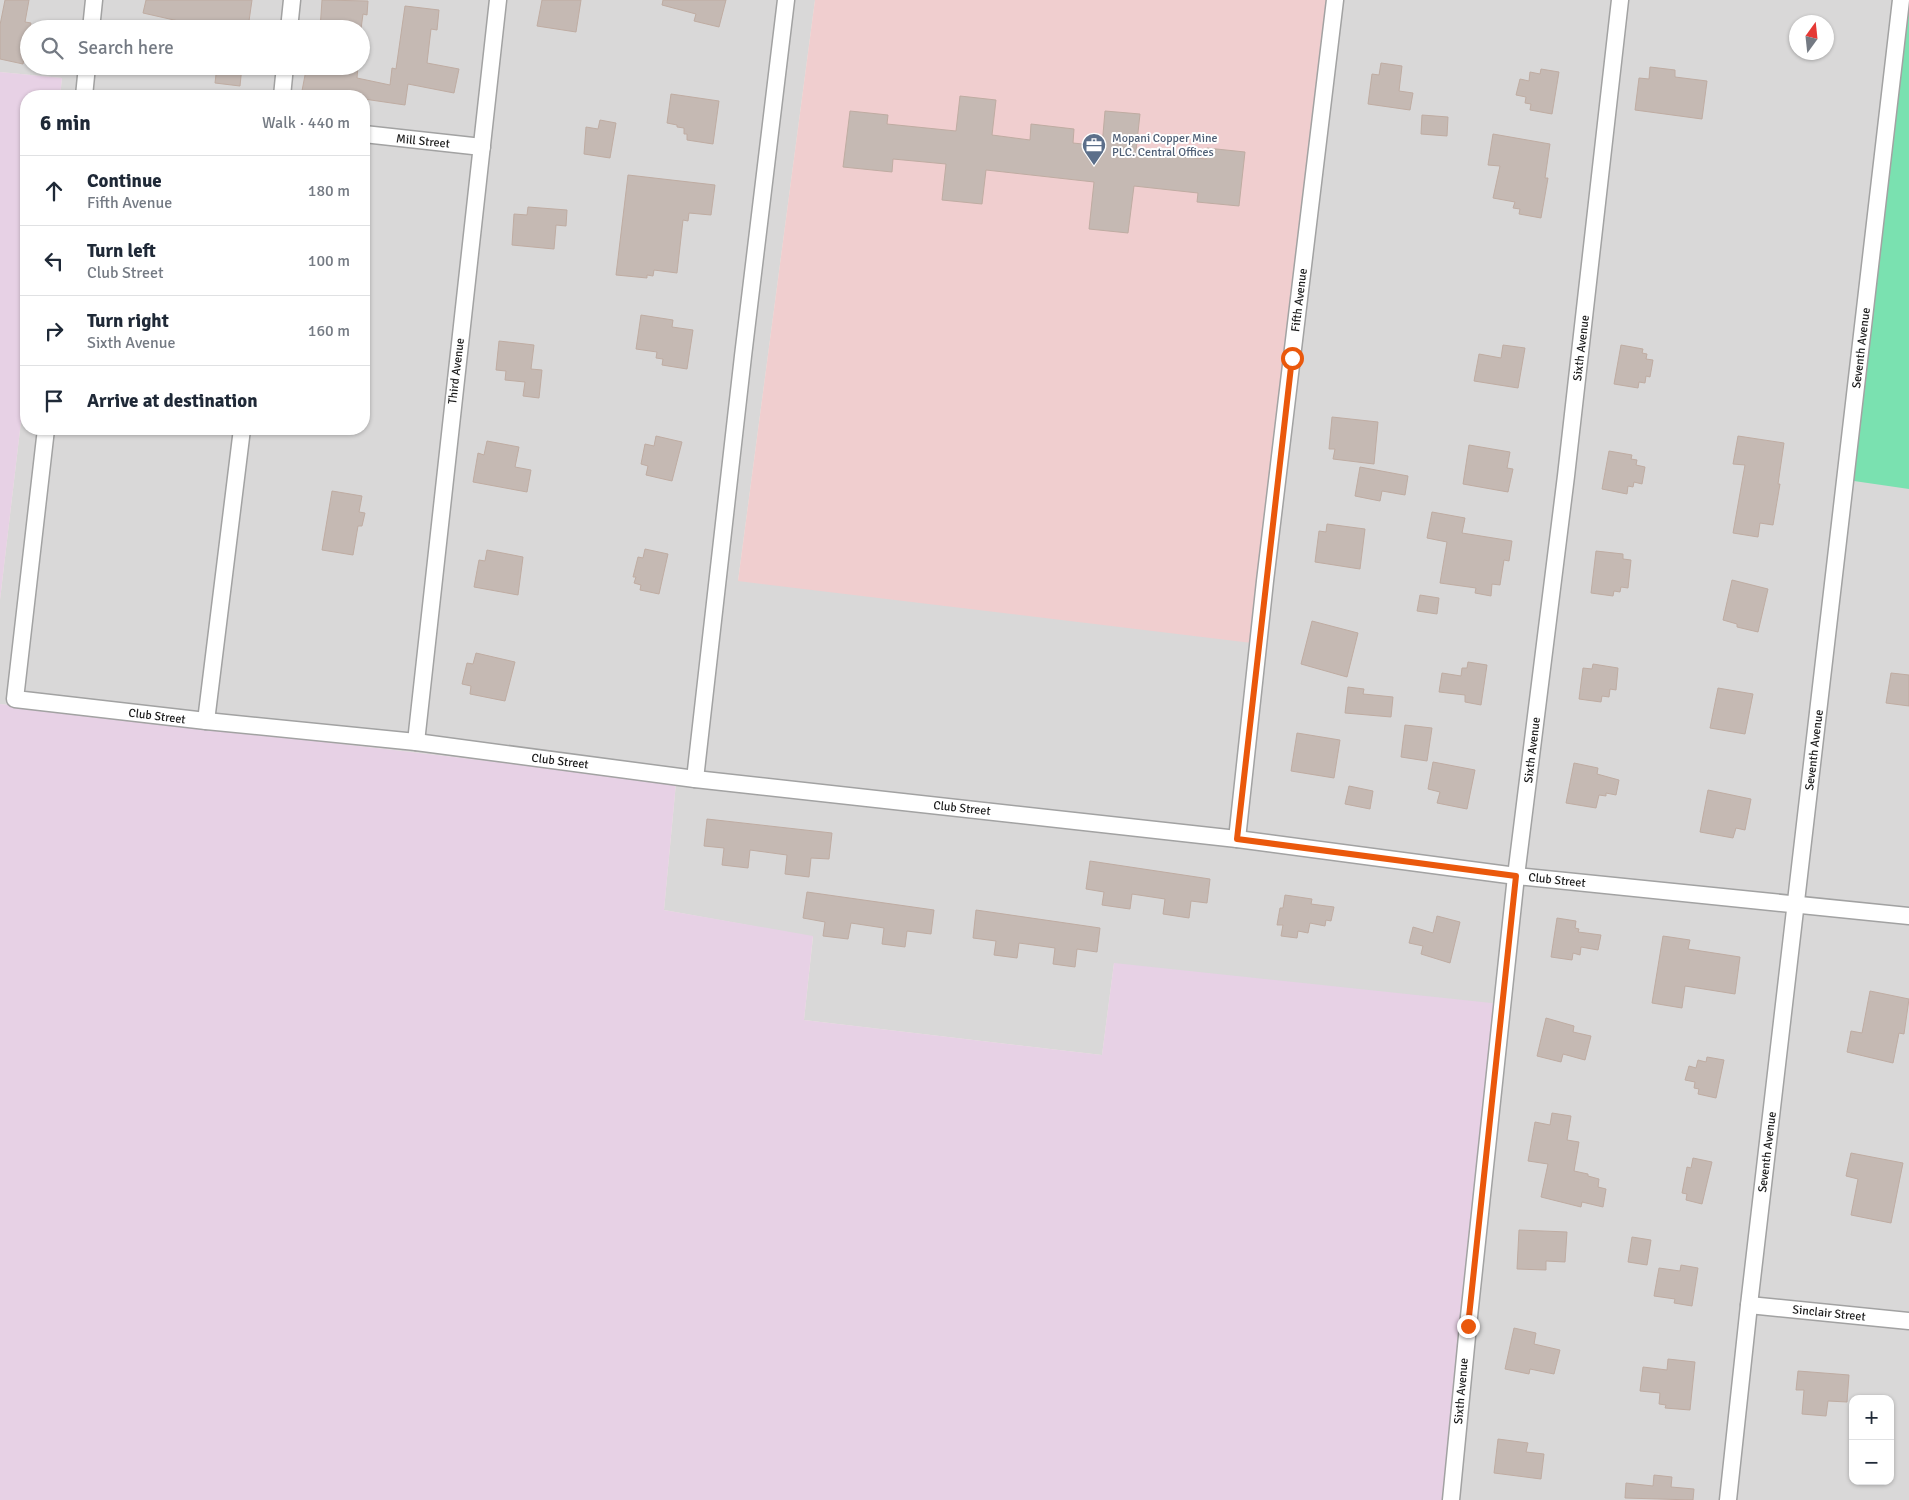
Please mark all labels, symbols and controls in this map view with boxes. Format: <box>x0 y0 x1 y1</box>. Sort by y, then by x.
north arrow <box>1789 15 1834 60</box>
search box <box>20 20 370 75</box>
icon: search <box>38 34 66 62</box>
text: Search here <box>78 36 174 60</box>
text: 6 min <box>40 110 91 136</box>
text: Walk · 440 m <box>262 113 350 133</box>
street label: Mill Street <box>395 131 450 152</box>
place label: Mopani Copper Mine PLC. Central Offices <box>1112 131 1218 160</box>
office icon: Mopani Copper Mine PLC. Central Offices <box>1081 132 1107 166</box>
text: Continue <box>87 169 162 193</box>
icon: ahead <box>40 177 68 205</box>
text: 180 m <box>308 181 350 201</box>
text: Fifth Avenue <box>87 193 172 213</box>
text: Turn left <box>87 239 156 263</box>
icon: left <box>40 247 68 275</box>
text: 100 m <box>308 251 350 271</box>
text: Club Street <box>87 263 164 283</box>
street label: Fifth Avenue <box>1288 267 1311 333</box>
street label: Seventh Avenue <box>1849 307 1874 389</box>
text: Turn right <box>87 309 169 333</box>
street label: Sixth Avenue <box>1570 314 1593 382</box>
icon: right <box>40 317 68 345</box>
text: 160 m <box>308 321 350 341</box>
text: Sixth Avenue <box>87 333 175 353</box>
street label: Third Avenue <box>445 337 468 405</box>
route start <box>1281 347 1304 370</box>
icon: arrive <box>40 387 68 415</box>
text: Arrive at destination <box>87 389 258 413</box>
street label: Club Street <box>128 706 186 727</box>
street label: Seventh Avenue <box>1802 709 1827 791</box>
street label: Sixth Avenue <box>1521 716 1544 784</box>
street label: Club Street <box>531 751 589 772</box>
street label: Club Street <box>933 798 991 819</box>
street label: Club Street <box>1528 870 1586 891</box>
street label: Seventh Avenue <box>1755 1111 1780 1193</box>
street label: Sinclair Street <box>1792 1302 1866 1325</box>
route end <box>1457 1315 1480 1338</box>
street label: Sixth Avenue <box>1451 1357 1472 1425</box>
map controls <box>1849 1395 1894 1485</box>
button: + <box>1849 1395 1894 1440</box>
button: − <box>1849 1440 1894 1485</box>

